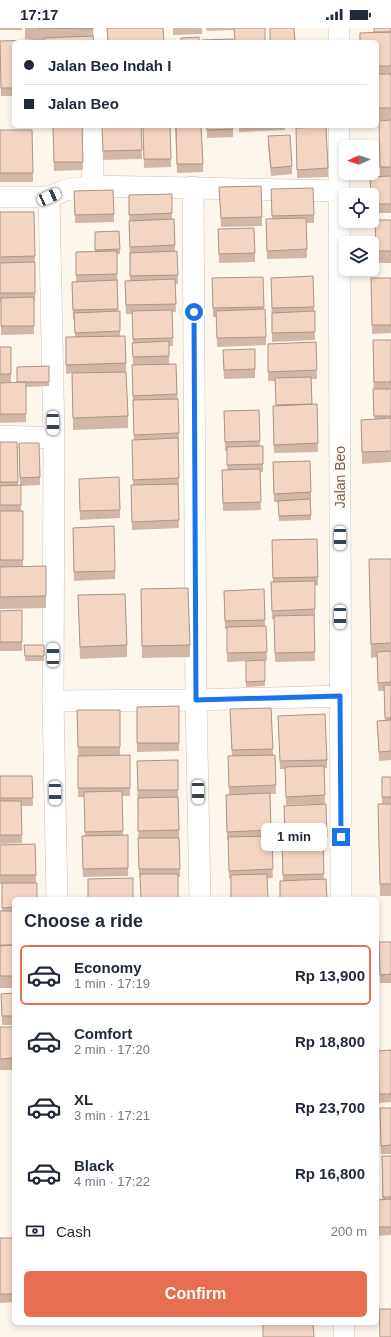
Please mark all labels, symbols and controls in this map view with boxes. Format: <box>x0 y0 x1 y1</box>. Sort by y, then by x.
text: 17:17 <box>20 6 58 23</box>
text: Jalan Beo Indah I <box>48 57 171 74</box>
text: Jalan Beo <box>48 95 119 112</box>
north arrow <box>339 140 379 180</box>
map controls <box>339 140 379 276</box>
car <box>36 187 62 207</box>
button: locate <box>339 188 379 228</box>
button: layers <box>339 236 379 276</box>
route start <box>185 303 203 321</box>
car <box>47 411 59 435</box>
street label: Jalan Beo <box>332 446 348 508</box>
car <box>334 526 346 550</box>
car <box>334 605 346 629</box>
car <box>47 643 59 667</box>
car <box>192 780 204 804</box>
car <box>49 781 61 805</box>
callout: 1 min <box>261 823 327 851</box>
route end <box>332 828 350 846</box>
text: 1 min <box>277 829 311 844</box>
text: Choose a ride <box>24 911 143 931</box>
icon: car <box>26 957 62 993</box>
text: Economy <box>74 959 142 976</box>
text: Rp 13,900 <box>295 967 365 984</box>
text: 1 min · 17:19 <box>74 976 150 991</box>
icon: car <box>26 1023 62 1059</box>
text: Comfort <box>74 1025 132 1042</box>
text: Rp 18,800 <box>295 1033 365 1050</box>
text: 2 min · 17:20 <box>74 1042 150 1057</box>
icon: car <box>26 1089 62 1125</box>
text: XL <box>74 1091 93 1108</box>
text: Rp 23,700 <box>295 1099 365 1116</box>
text: 3 min · 17:21 <box>74 1108 150 1123</box>
icon: car <box>26 1155 62 1191</box>
text: Black <box>74 1157 114 1174</box>
text: Rp 16,800 <box>295 1165 365 1182</box>
text: 4 min · 17:22 <box>74 1174 150 1189</box>
icon: cash <box>24 1220 46 1242</box>
text: Cash <box>56 1223 91 1240</box>
text: 200 m <box>331 1224 367 1239</box>
button: Confirm <box>24 1271 367 1317</box>

